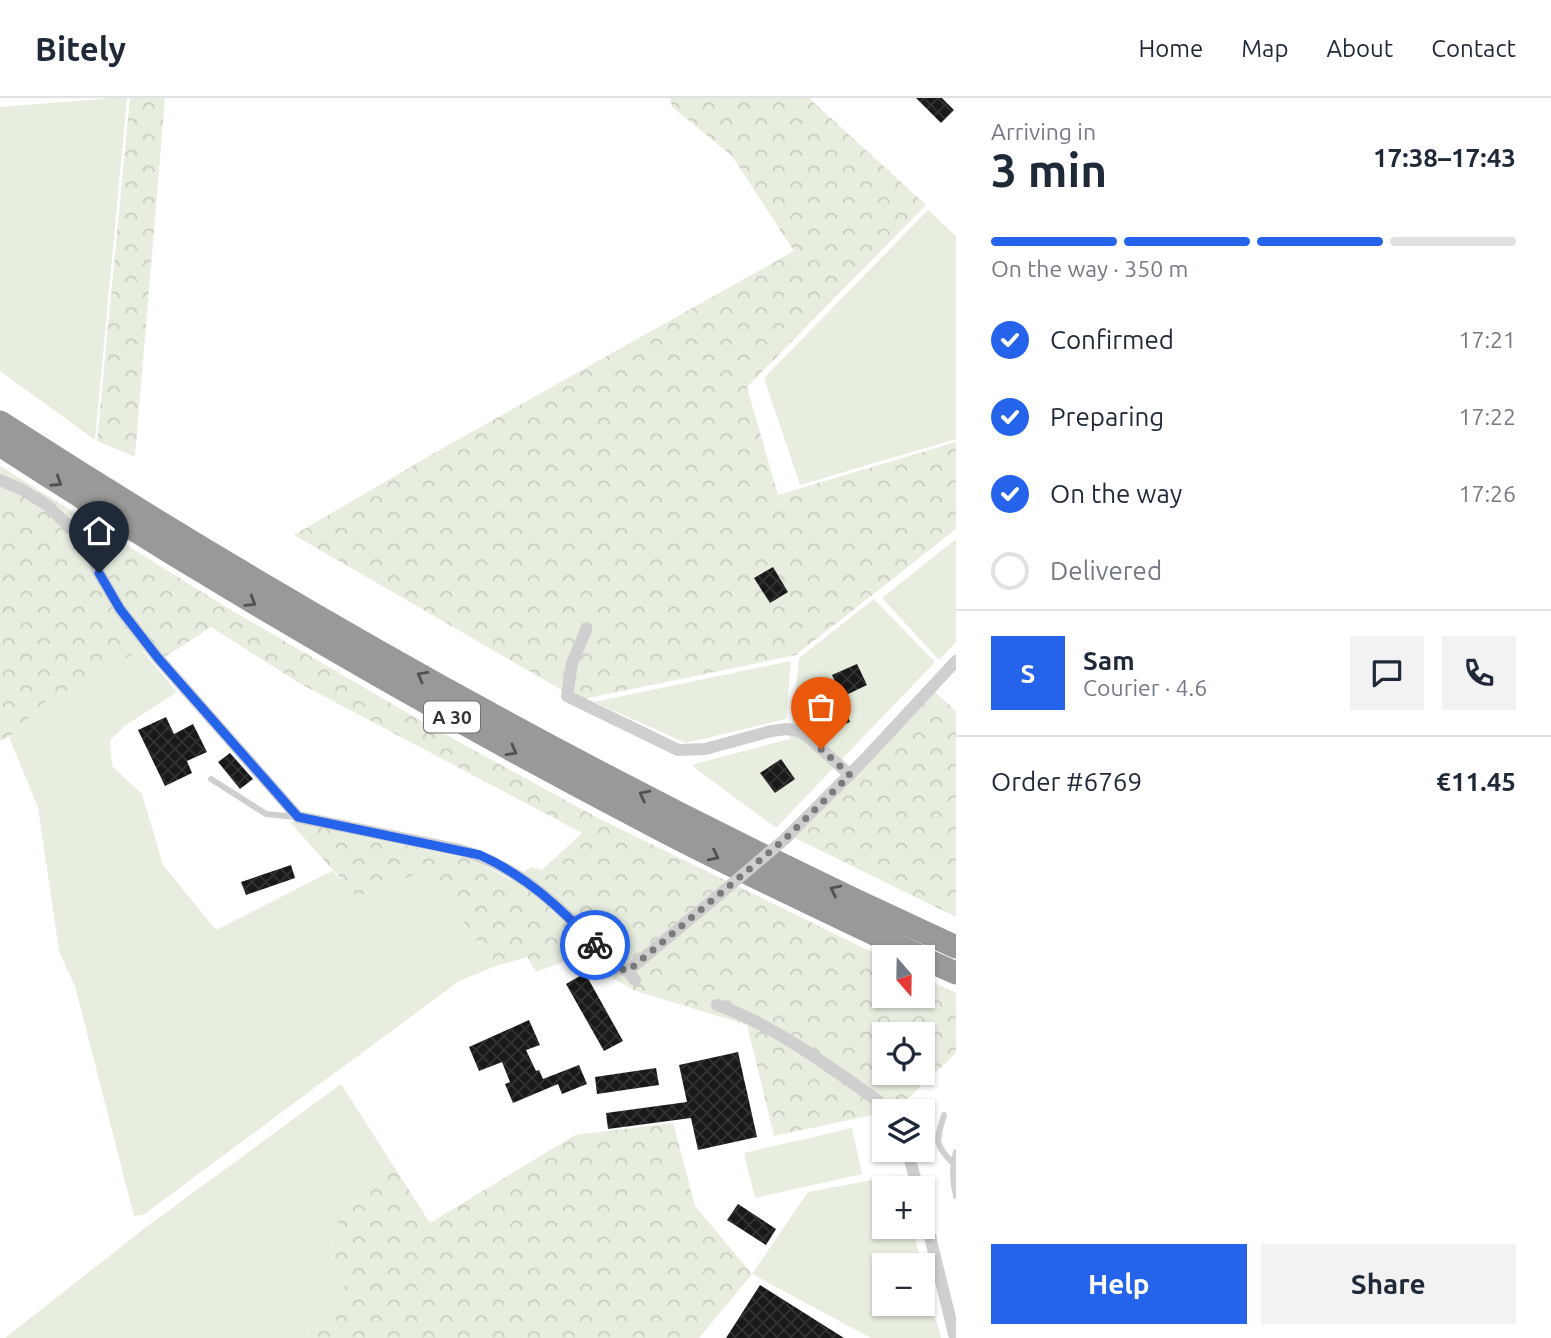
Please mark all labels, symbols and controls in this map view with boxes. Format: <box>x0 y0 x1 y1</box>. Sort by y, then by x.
text: Bitely <box>35 30 126 67</box>
text: Home <box>1138 35 1203 62</box>
text: Map <box>1241 35 1288 62</box>
text: About <box>1326 35 1393 62</box>
text: Contact <box>1431 35 1516 62</box>
text: Arriving in <box>991 119 1096 144</box>
text: 17:38–17:43 <box>1373 143 1516 172</box>
text: 3 min <box>991 144 1107 196</box>
text: On the way · 350 m <box>991 256 1188 281</box>
icon: check <box>991 321 1029 359</box>
text: Confirmed <box>1050 325 1174 354</box>
text: 17:21 <box>1458 327 1516 352</box>
icon: check <box>991 398 1029 436</box>
text: Preparing <box>1050 402 1164 431</box>
text: 17:22 <box>1458 404 1516 429</box>
one-way arrow <box>50 474 63 487</box>
icon: check <box>991 475 1029 513</box>
text: On the way <box>1050 479 1182 508</box>
text: 17:26 <box>1458 481 1516 506</box>
pin <box>69 501 129 573</box>
icon: home <box>80 512 118 550</box>
text: Delivered <box>1050 556 1162 585</box>
one-way arrow <box>243 593 256 606</box>
button: chat <box>1350 636 1424 710</box>
button: phone <box>1442 636 1516 710</box>
text: Sam <box>1083 646 1135 675</box>
text: S <box>1021 659 1035 688</box>
one-way arrow <box>417 671 429 684</box>
text: Courier · 4.6 <box>1083 675 1207 700</box>
pin <box>791 677 851 749</box>
icon: bag <box>802 688 840 726</box>
road number: A 30 <box>424 702 480 732</box>
one-way arrow <box>505 743 518 756</box>
text: Order #6769 <box>991 767 1142 796</box>
text: €11.45 <box>1436 767 1516 796</box>
one-way arrow <box>639 790 651 804</box>
one-way arrow <box>707 848 719 862</box>
one-way arrow <box>829 884 842 898</box>
courier <box>560 910 630 980</box>
icon: bike <box>576 926 614 964</box>
north arrow <box>872 945 934 1008</box>
map controls <box>872 945 935 1316</box>
button: locate <box>872 1022 935 1085</box>
button: layers <box>872 1099 935 1162</box>
button: + <box>872 1176 935 1239</box>
button: Help <box>991 1244 1247 1324</box>
button: Share <box>1261 1244 1516 1324</box>
button: − <box>872 1253 935 1316</box>

